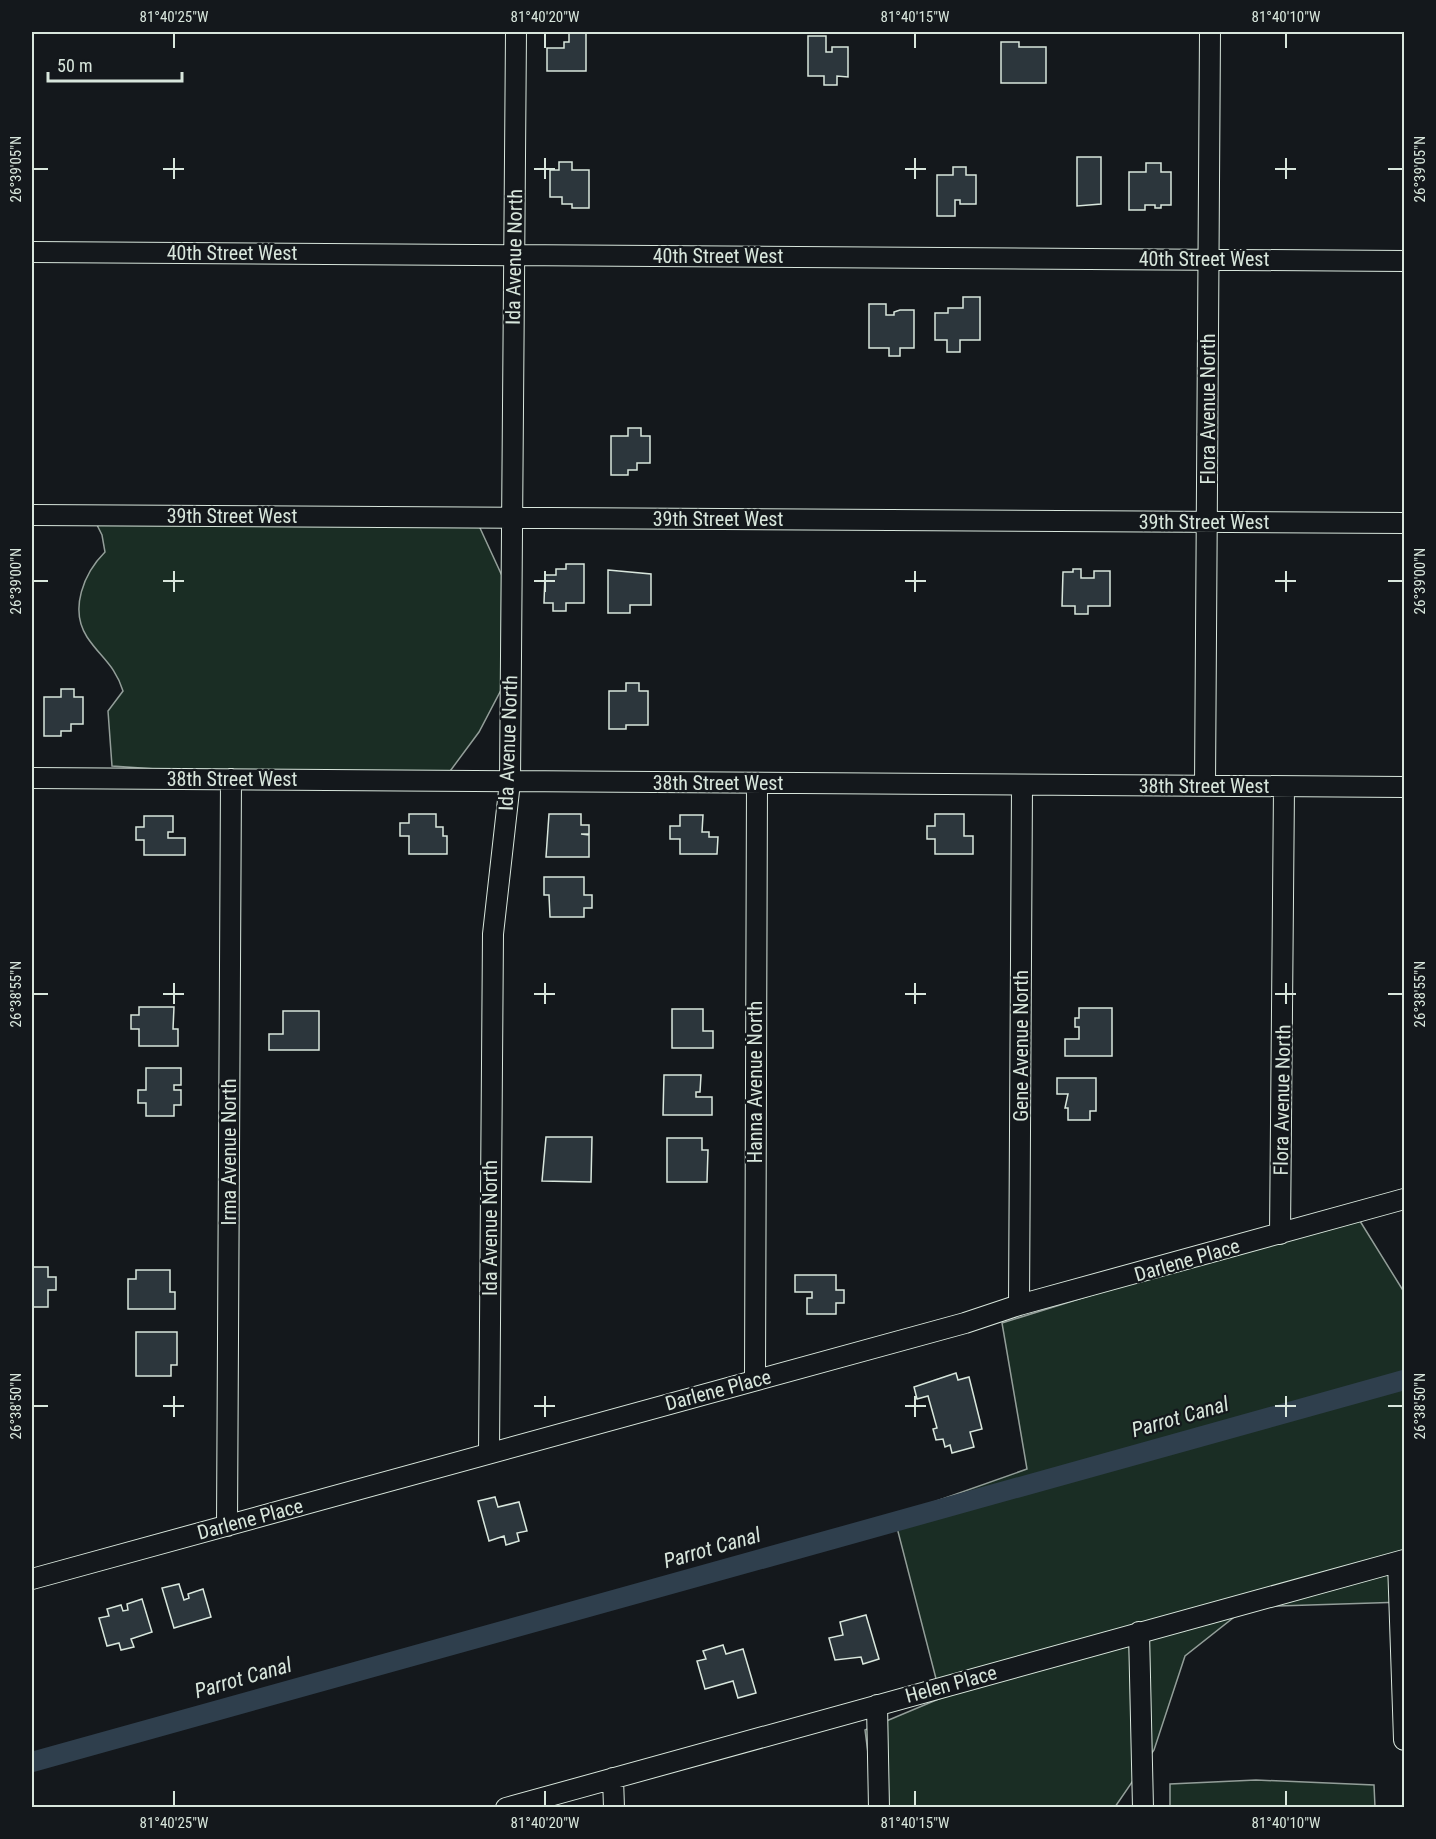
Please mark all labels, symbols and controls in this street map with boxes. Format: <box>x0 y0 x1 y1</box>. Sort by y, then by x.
text: 81°40'25"W <box>140 8 209 26</box>
text: 81°40'20"W <box>511 8 580 26</box>
text: 81°40'15"W <box>881 8 950 26</box>
text: 81°40'10"W <box>1252 8 1321 26</box>
scale bar <box>48 45 182 83</box>
text: 50 m <box>57 55 92 76</box>
text: 26°39'05"N <box>7 136 25 202</box>
text: 26°39'05"N <box>1411 136 1429 202</box>
street label: Ida Avenue North <box>501 189 527 325</box>
street label: 40th Street West <box>167 241 297 265</box>
street label: 40th Street West <box>653 244 783 268</box>
street label: 40th Street West <box>1139 247 1269 271</box>
street label: Flora Avenue North <box>1196 334 1220 484</box>
street label: 39th Street West <box>167 504 297 528</box>
street label: 39th Street West <box>653 507 783 531</box>
street label: 39th Street West <box>1139 510 1269 534</box>
text: 26°39'00"N <box>7 548 25 614</box>
text: 26°39'00"N <box>1411 548 1429 614</box>
street label: Ida Avenue North <box>494 675 522 811</box>
street label: 38th Street West <box>167 767 297 791</box>
street label: 38th Street West <box>653 771 783 795</box>
street label: 38th Street West <box>1139 774 1269 798</box>
text: 26°38'55"N <box>7 961 25 1027</box>
text: 26°38'55"N <box>1411 961 1429 1027</box>
street label: Gene Avenue North <box>1009 970 1033 1122</box>
street label: Hanna Avenue North <box>743 1001 767 1163</box>
street label: Flora Avenue North <box>1269 1024 1295 1176</box>
street label: Irma Avenue North <box>217 1078 241 1226</box>
street label: Ida Avenue North <box>478 1160 502 1296</box>
street label: Darlene Place <box>1132 1234 1242 1286</box>
street label: Darlene Place <box>662 1364 774 1416</box>
text: 26°38'50"N <box>7 1373 25 1439</box>
text: 26°38'50"N <box>1411 1373 1429 1439</box>
water label: Parrot Canal <box>1129 1392 1232 1442</box>
street label: Darlene Place <box>194 1493 306 1545</box>
water label: Parrot Canal <box>661 1523 764 1573</box>
water label: Parrot Canal <box>192 1653 295 1703</box>
street label: Helen Place <box>903 1660 999 1708</box>
text: 81°40'25"W <box>140 1814 209 1832</box>
text: 81°40'20"W <box>511 1814 580 1832</box>
text: 81°40'15"W <box>881 1814 950 1832</box>
text: 81°40'10"W <box>1252 1814 1321 1832</box>

